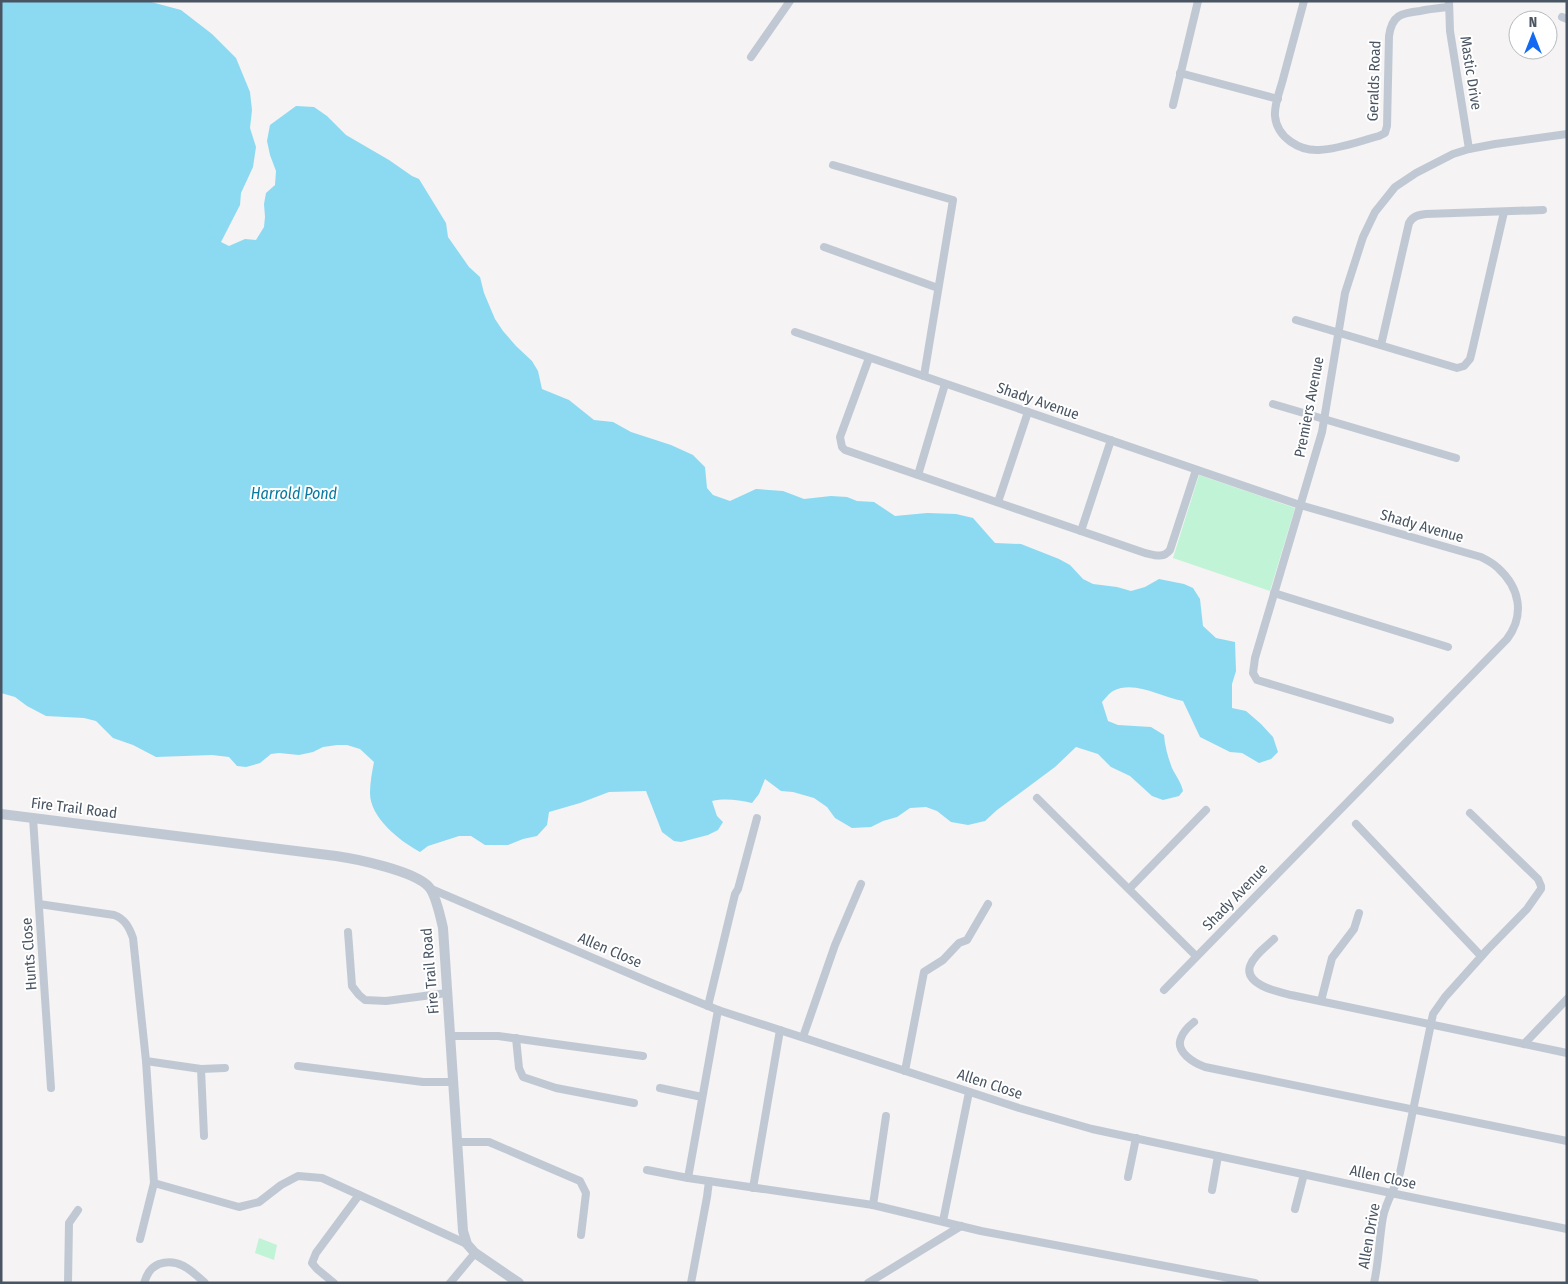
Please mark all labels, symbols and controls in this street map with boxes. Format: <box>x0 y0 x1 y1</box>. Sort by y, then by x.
north arrow <box>1508 10 1558 60</box>
text: N <box>1529 14 1537 31</box>
street label: Mastic Drive <box>1456 35 1486 111</box>
street label: Geralds Road <box>1364 40 1384 122</box>
street label: Premiers Avenue <box>1290 355 1328 459</box>
street label: Shady Avenue <box>994 378 1082 424</box>
water label: Harrold Pond <box>251 484 338 503</box>
street label: Shady Avenue <box>1378 505 1466 547</box>
street label: Fire Trail Road <box>30 794 118 822</box>
street label: Shady Avenue <box>1199 860 1271 934</box>
street label: Hunts Close <box>17 917 41 991</box>
street label: Fire Trail Road <box>417 927 443 1015</box>
street label: Allen Close <box>575 929 645 971</box>
street label: Allen Close <box>955 1065 1025 1103</box>
street label: Allen Close <box>1348 1161 1418 1193</box>
street label: Allen Drive <box>1354 1202 1384 1270</box>

